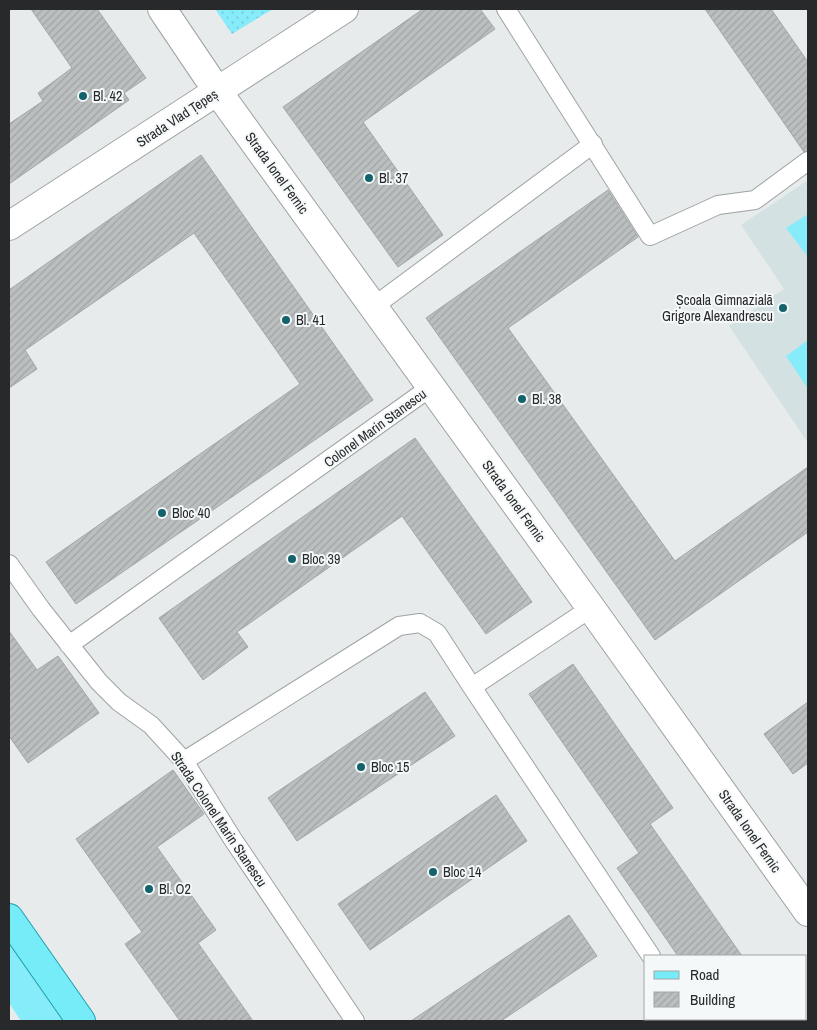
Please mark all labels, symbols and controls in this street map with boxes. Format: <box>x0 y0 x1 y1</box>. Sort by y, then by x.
street label: Strada Vlad Țepeș <box>133 85 221 151</box>
place label: Bl. 42 <box>93 87 122 105</box>
marker: Bl. 42 <box>77 90 89 102</box>
street label: Strada Ionel Fernic <box>241 128 313 218</box>
place label: Bl. 37 <box>379 169 408 187</box>
marker: Bl. 37 <box>363 172 375 184</box>
place label: Școala Gimnazială Grigore Alexandrescu <box>662 291 774 325</box>
marker: Școala Gimnazială Grigore Alexandrescu <box>777 302 789 314</box>
place label: Bl. 41 <box>296 311 326 329</box>
marker: Bl. 41 <box>280 314 292 326</box>
street label: Colonel Marin Stanescu <box>320 385 430 471</box>
place label: Bl. 38 <box>532 390 561 408</box>
marker: Bl. 38 <box>516 393 528 405</box>
street label: Strada Ionel Fernic <box>478 456 550 546</box>
place label: Bloc 40 <box>172 504 210 522</box>
marker: Bloc 40 <box>156 507 168 519</box>
place label: Bloc 39 <box>302 550 340 568</box>
marker: Bloc 39 <box>286 553 298 565</box>
street label: Strada Colonel Marin Stanescu <box>167 748 271 890</box>
place label: Bloc 15 <box>371 758 409 776</box>
marker: Bloc 15 <box>355 761 367 773</box>
street label: Strada Ionel Fernic <box>715 786 785 876</box>
place label: Bloc 14 <box>443 863 482 881</box>
marker: Bloc 14 <box>427 866 439 878</box>
place label: Bl. O2 <box>159 880 191 898</box>
marker: Bl. O2 <box>143 883 155 895</box>
legend <box>644 955 807 1020</box>
text: Road <box>690 964 719 985</box>
text: Building <box>690 989 735 1010</box>

